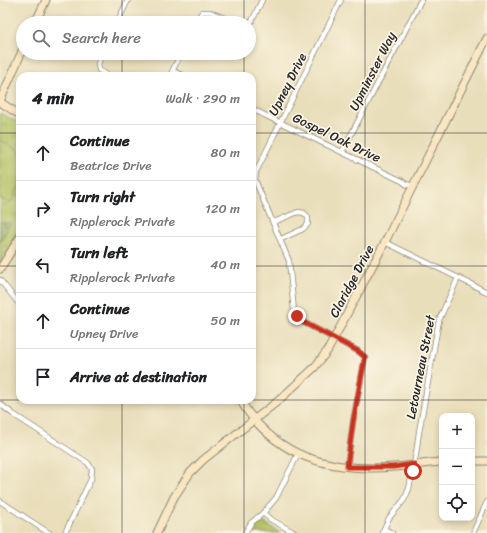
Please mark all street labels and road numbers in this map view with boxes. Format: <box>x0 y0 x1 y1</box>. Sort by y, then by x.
street label: Upminster Way <box>343 27 402 115</box>
street label: Upney Drive <box>262 49 313 120</box>
street label: Gospel Oak Drive <box>289 106 385 169</box>
street label: Claridge Drive <box>323 240 380 322</box>
street label: Letourneau Street <box>399 312 442 421</box>

